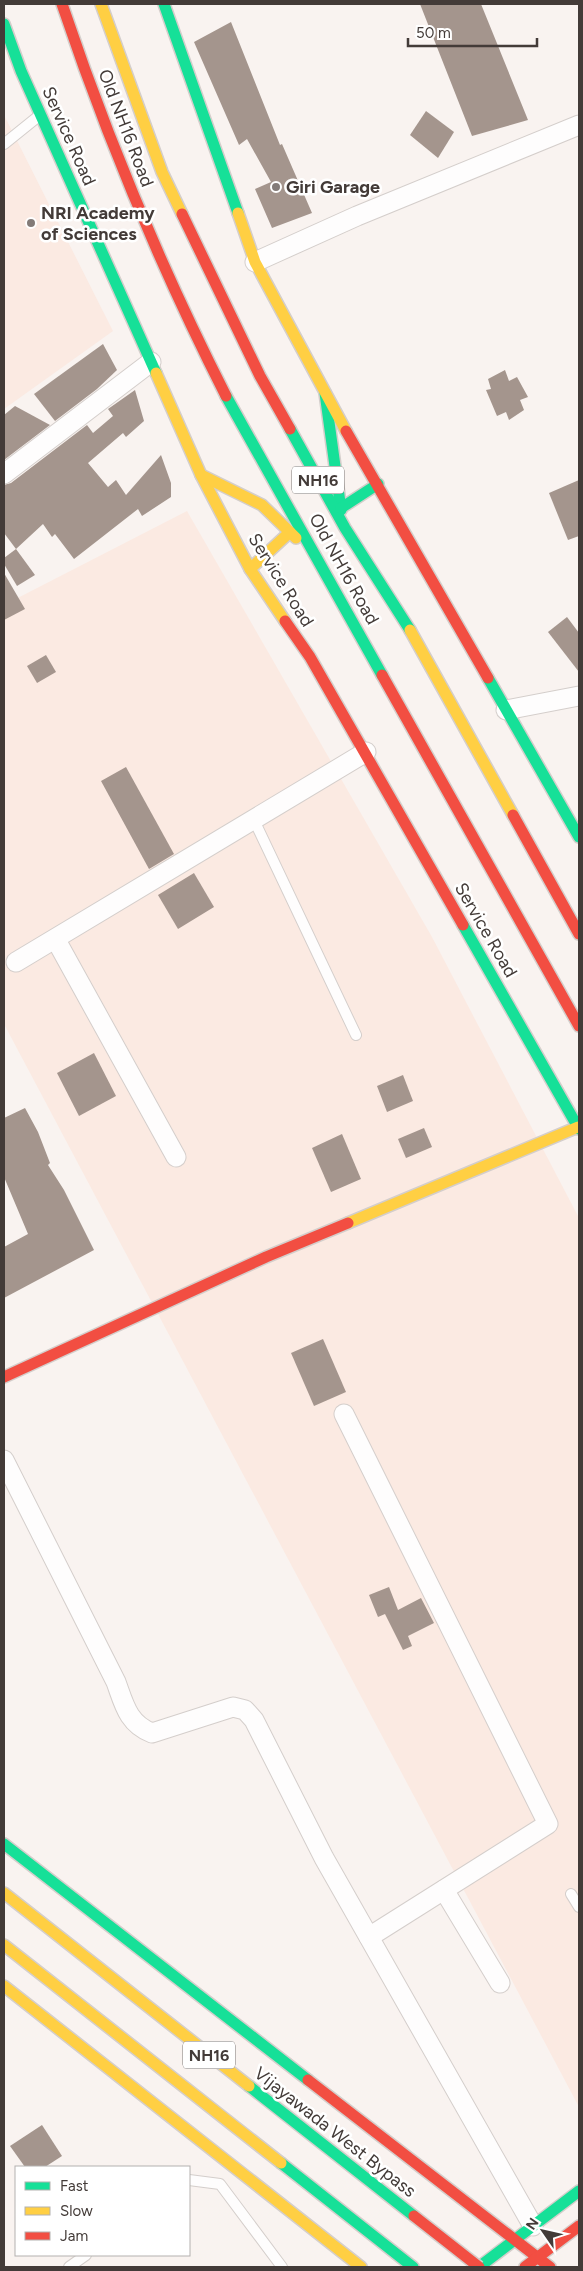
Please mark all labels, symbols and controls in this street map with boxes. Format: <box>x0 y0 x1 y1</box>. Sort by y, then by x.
scale bar <box>408 15 537 47</box>
text: 50 m <box>416 24 451 42</box>
street label: Old NH16 Road <box>94 66 158 190</box>
street label: Service Road <box>37 83 101 189</box>
place label: Giri Garage <box>286 176 380 198</box>
marker: Giri Garage <box>270 181 282 193</box>
place label: NRI Academy of Sciences <box>41 202 155 245</box>
marker: NRI Academy of Sciences <box>25 217 37 229</box>
road number: NH16 <box>292 466 344 494</box>
street label: Old NH16 Road <box>304 509 384 629</box>
street label: Service Road <box>244 529 318 631</box>
street label: Service Road <box>450 879 522 981</box>
road number: NH16 <box>183 2042 235 2068</box>
street label: Vijayawada West Bypass <box>250 2062 420 2202</box>
legend <box>15 2166 190 2256</box>
text: Fast <box>60 2177 89 2195</box>
text: Slow <box>60 2202 93 2220</box>
north arrow <box>518 2206 568 2256</box>
text: N <box>523 2215 543 2233</box>
text: Jam <box>60 2227 88 2245</box>

